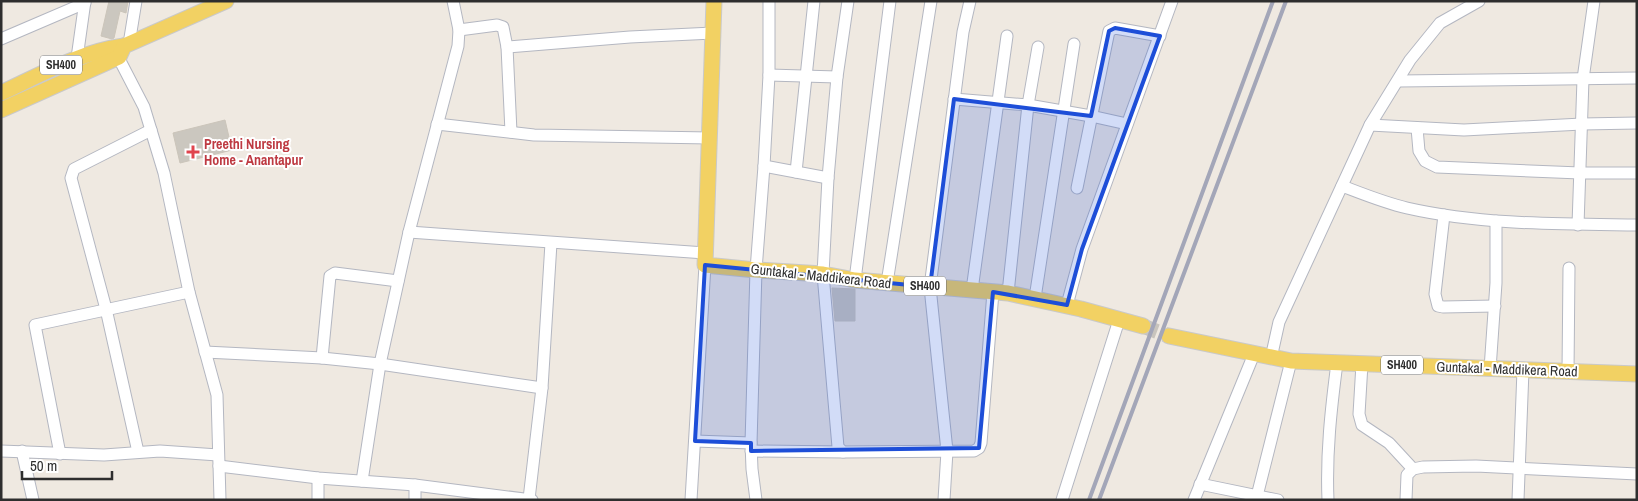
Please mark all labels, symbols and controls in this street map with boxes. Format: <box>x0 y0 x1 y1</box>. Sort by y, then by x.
road number: SH400 <box>40 56 82 74</box>
place label: Preethi Nursing Home - Anantapur <box>204 135 304 169</box>
marker: Preethi Nursing Home - Anantapur <box>186 145 200 159</box>
street label: Guntakal - Maddikera Road <box>750 260 892 292</box>
road number: SH400 <box>904 276 946 296</box>
road number: SH400 <box>1381 356 1423 374</box>
street label: Guntakal - Maddikera Road <box>1436 358 1578 380</box>
scale bar <box>22 448 112 480</box>
text: 50 m <box>30 455 57 476</box>

